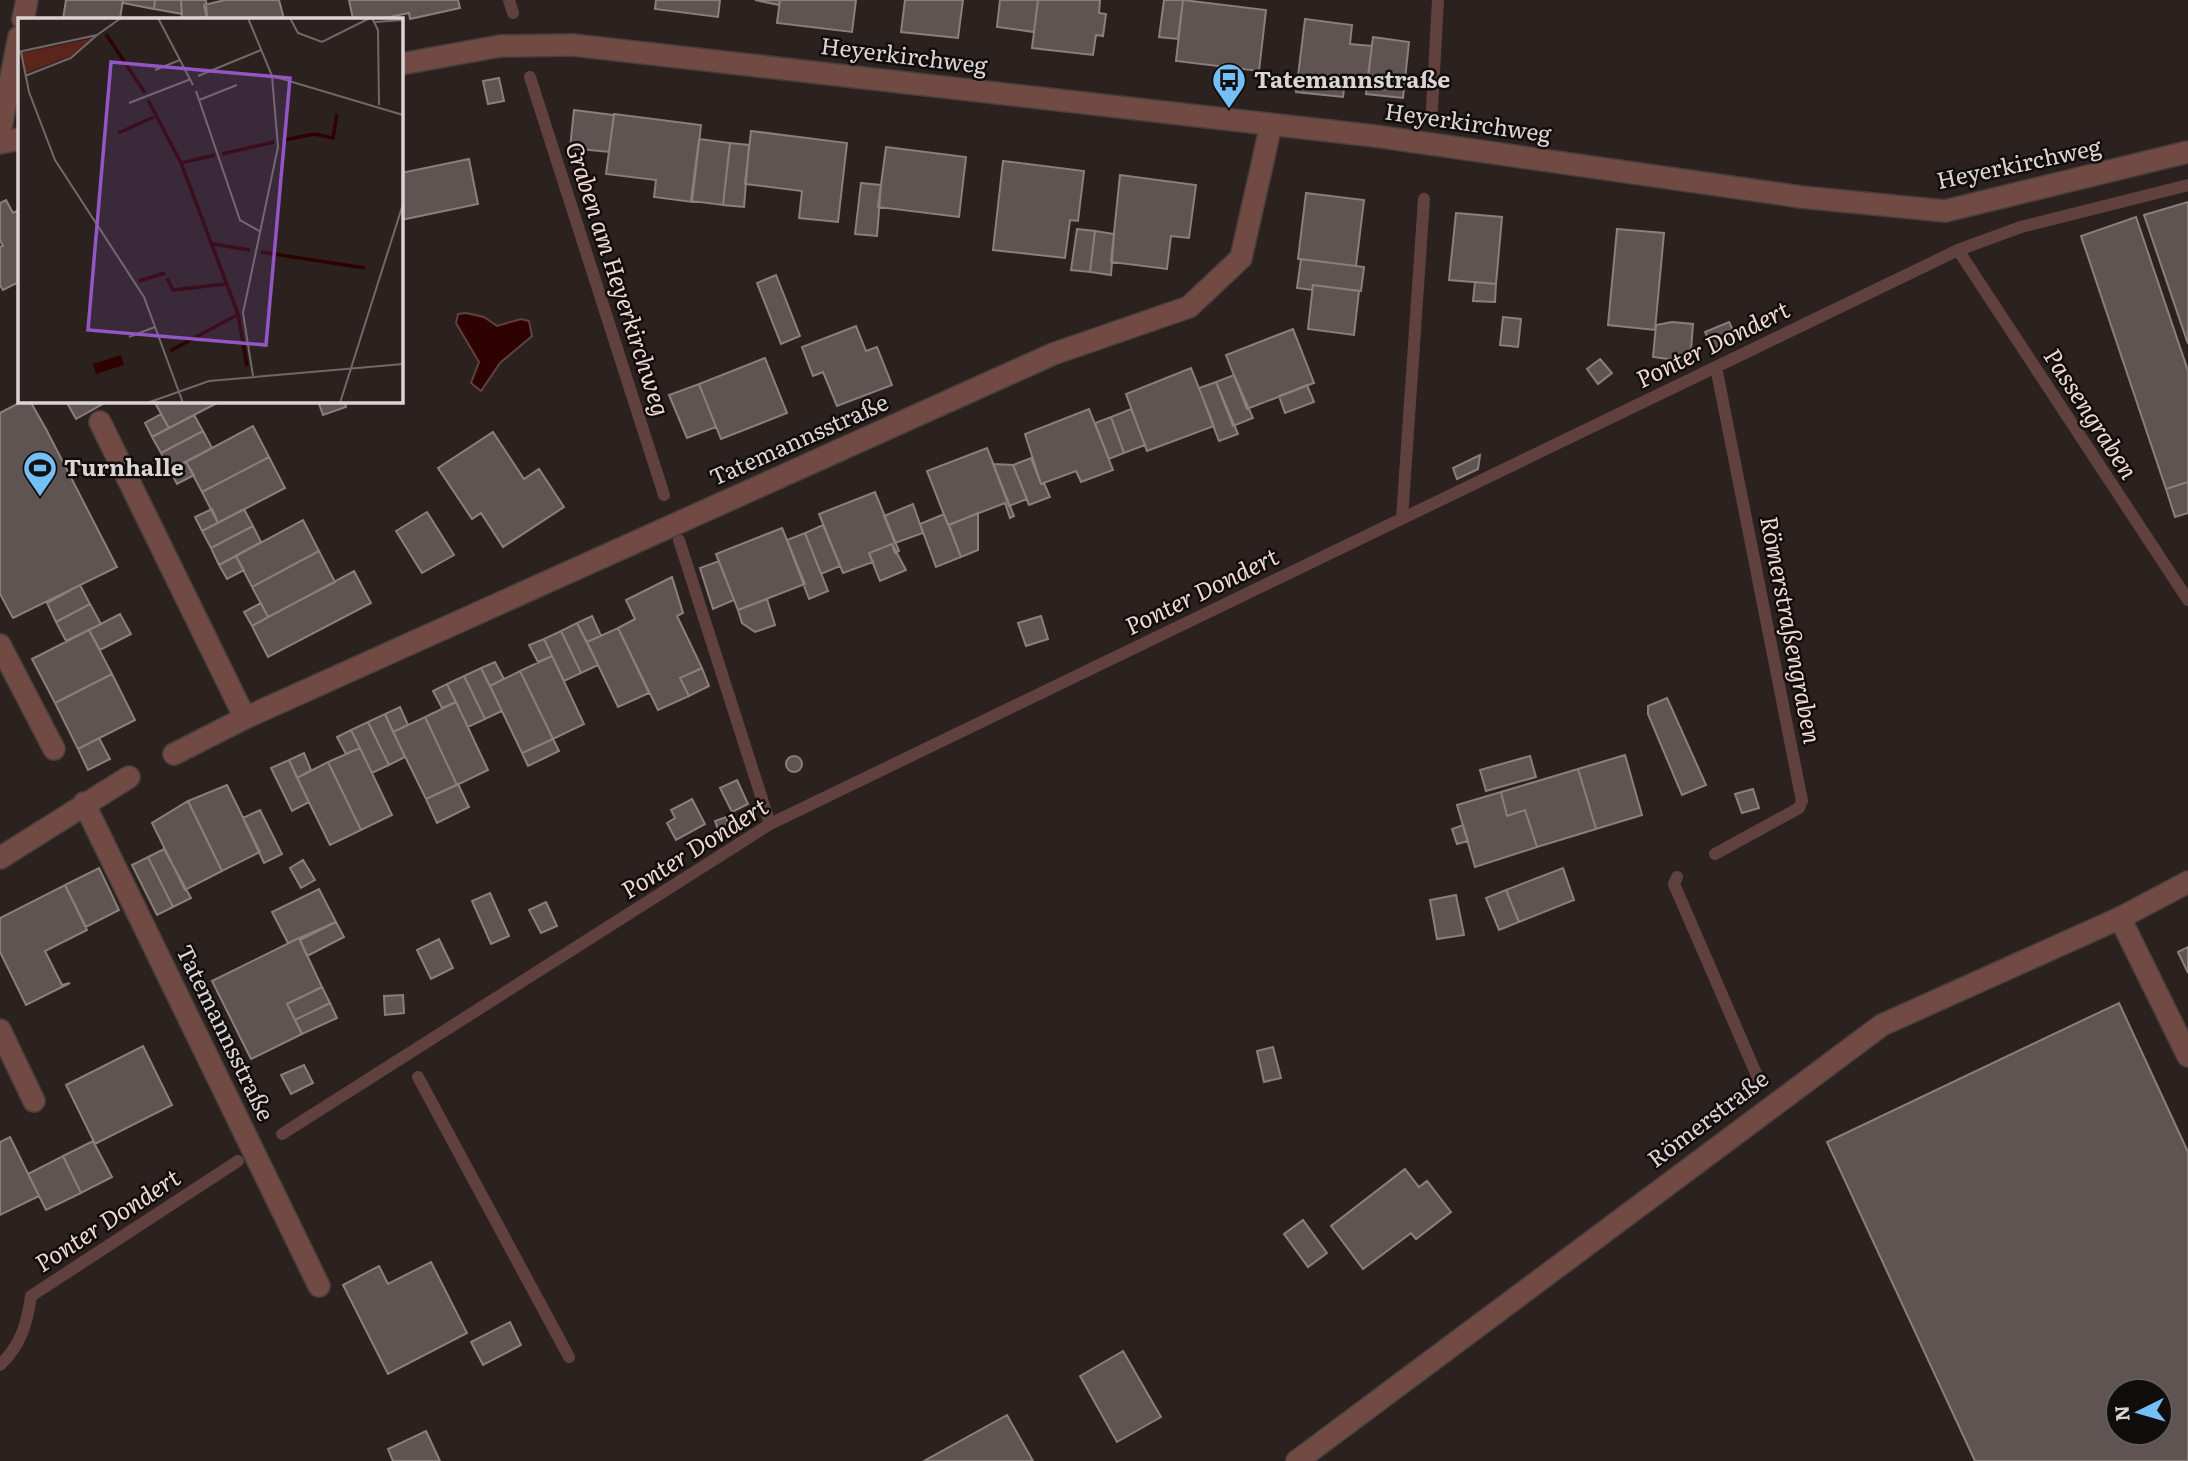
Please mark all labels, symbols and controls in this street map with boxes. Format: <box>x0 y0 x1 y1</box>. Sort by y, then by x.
inset map <box>18 18 402 402</box>
street label: Heyerkirchweg <box>819 27 990 81</box>
bus stop icon: Tatemannstraße <box>1210 61 1248 110</box>
place label: Tatemannstraße <box>1254 61 1450 95</box>
street label: Heyerkirchweg <box>1383 93 1554 150</box>
street label: Heyerkirchweg <box>1933 128 2104 196</box>
water label: Graben am Heyerkirchweg <box>558 137 680 420</box>
water label: Ponter Dondert <box>1629 290 1795 395</box>
water label: Passengraben <box>2037 340 2148 485</box>
street label: Tatemannsstraße <box>703 383 893 493</box>
sports icon: Turnhalle <box>21 449 59 498</box>
place label: Turnhalle <box>64 449 184 483</box>
water label: Römerstraßengraben <box>1753 513 1832 746</box>
water label: Ponter Dondert <box>1118 537 1284 642</box>
water label: Ponter Dondert <box>614 788 774 906</box>
street label: Tatemannsstraße <box>169 938 284 1126</box>
street label: Römerstraße <box>1639 1061 1774 1174</box>
water label: Ponter Dondert <box>27 1159 187 1279</box>
north arrow <box>2104 1377 2174 1447</box>
text: N <box>2106 1404 2136 1423</box>

